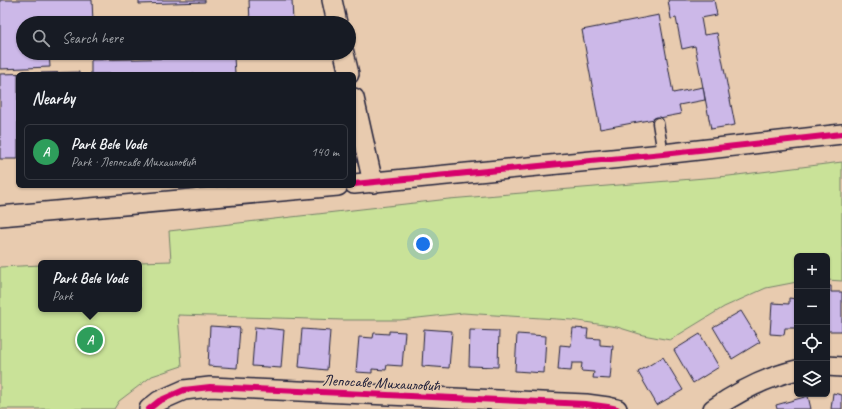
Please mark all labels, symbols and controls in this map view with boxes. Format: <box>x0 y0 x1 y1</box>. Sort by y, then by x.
search box <box>16 16 356 60</box>
icon: search <box>30 27 52 49</box>
text: Search here <box>62 29 123 48</box>
text: Nearby <box>32 88 75 109</box>
text: Park Bele Vode <box>71 135 147 154</box>
text: A <box>43 144 49 160</box>
text: 140 m <box>311 144 339 160</box>
text: Park · Лепосаве Михаиловић <box>71 154 196 170</box>
your location <box>413 234 433 254</box>
map controls <box>794 253 830 397</box>
button: + <box>794 253 830 289</box>
popup <box>38 260 142 312</box>
text: Park Bele Vode <box>52 269 128 288</box>
text: Park <box>52 288 73 304</box>
button: − <box>794 289 830 325</box>
pin: A <box>77 325 103 355</box>
button: locate <box>794 325 830 361</box>
button: layers <box>794 361 830 397</box>
street label: Лепосаве Михаиловић <box>322 370 441 396</box>

